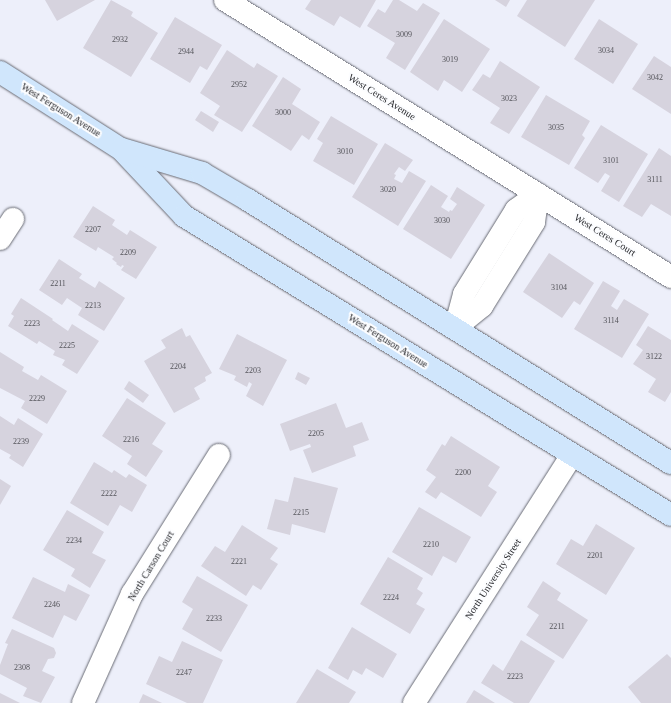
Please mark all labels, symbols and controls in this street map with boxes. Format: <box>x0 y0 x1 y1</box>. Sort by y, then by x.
house number: 3009 <box>396 30 412 40</box>
house number: 2932 <box>112 35 128 45</box>
house number: 3034 <box>598 46 614 56</box>
house number: 2944 <box>178 47 194 57</box>
house number: 3019 <box>442 55 458 65</box>
street label: West Ceres Avenue <box>346 71 418 123</box>
house number: 3042 <box>647 73 663 83</box>
street label: West Ferguson Avenue <box>19 80 103 140</box>
house number: 2952 <box>231 80 247 90</box>
house number: 3023 <box>501 94 517 104</box>
house number: 3000 <box>275 108 291 118</box>
house number: 3035 <box>548 123 564 133</box>
house number: 3010 <box>337 147 353 157</box>
house number: 3101 <box>603 156 619 166</box>
house number: 3111 <box>647 175 663 185</box>
house number: 3020 <box>380 185 396 195</box>
street label: West Ceres Court <box>572 211 638 259</box>
house number: 3030 <box>434 216 450 226</box>
house number: 2207 <box>85 225 101 235</box>
house number: 2209 <box>120 248 136 258</box>
house number: 2211 <box>50 279 66 289</box>
house number: 3104 <box>551 283 567 293</box>
house number: 2213 <box>85 301 101 311</box>
street label: West Ferguson Avenue <box>346 311 430 371</box>
house number: 3114 <box>603 316 619 326</box>
house number: 2223 <box>24 319 40 329</box>
house number: 2225 <box>59 341 75 351</box>
house number: 3122 <box>646 352 662 362</box>
house number: 2204 <box>170 362 186 372</box>
house number: 2203 <box>245 366 261 376</box>
house number: 2229 <box>29 394 45 404</box>
house number: 2205 <box>308 429 324 439</box>
house number: 2216 <box>123 435 139 445</box>
house number: 2239 <box>13 437 29 447</box>
house number: 2200 <box>455 468 471 478</box>
house number: 2222 <box>101 489 117 499</box>
house number: 2215 <box>293 508 309 518</box>
street label: North Carson Court <box>125 529 177 603</box>
house number: 2234 <box>66 536 82 546</box>
street label: North University Street <box>462 536 524 622</box>
house number: 2210 <box>423 540 439 550</box>
house number: 2201 <box>587 551 603 561</box>
house number: 2221 <box>231 557 247 567</box>
house number: 2224 <box>383 593 399 603</box>
house number: 2246 <box>44 600 60 610</box>
house number: 2233 <box>206 614 222 624</box>
house number: 2211 <box>549 622 565 632</box>
house number: 2308 <box>14 663 30 673</box>
house number: 2247 <box>176 668 192 678</box>
house number: 2223 <box>507 672 523 682</box>

